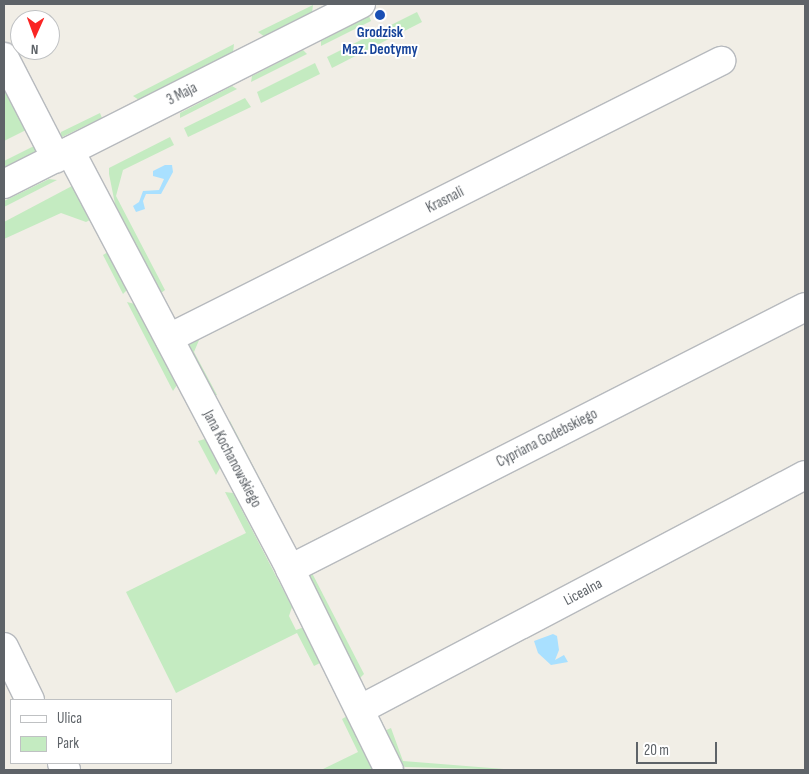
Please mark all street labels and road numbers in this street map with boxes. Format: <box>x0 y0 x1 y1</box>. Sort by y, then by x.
street label: 3 Maja <box>164 79 200 109</box>
street label: Krasnali <box>423 183 467 217</box>
street label: Cypriana Godebskiego <box>493 405 601 471</box>
street label: Jana Kochanowskiego <box>199 407 265 511</box>
street label: Licealna <box>561 574 605 610</box>

